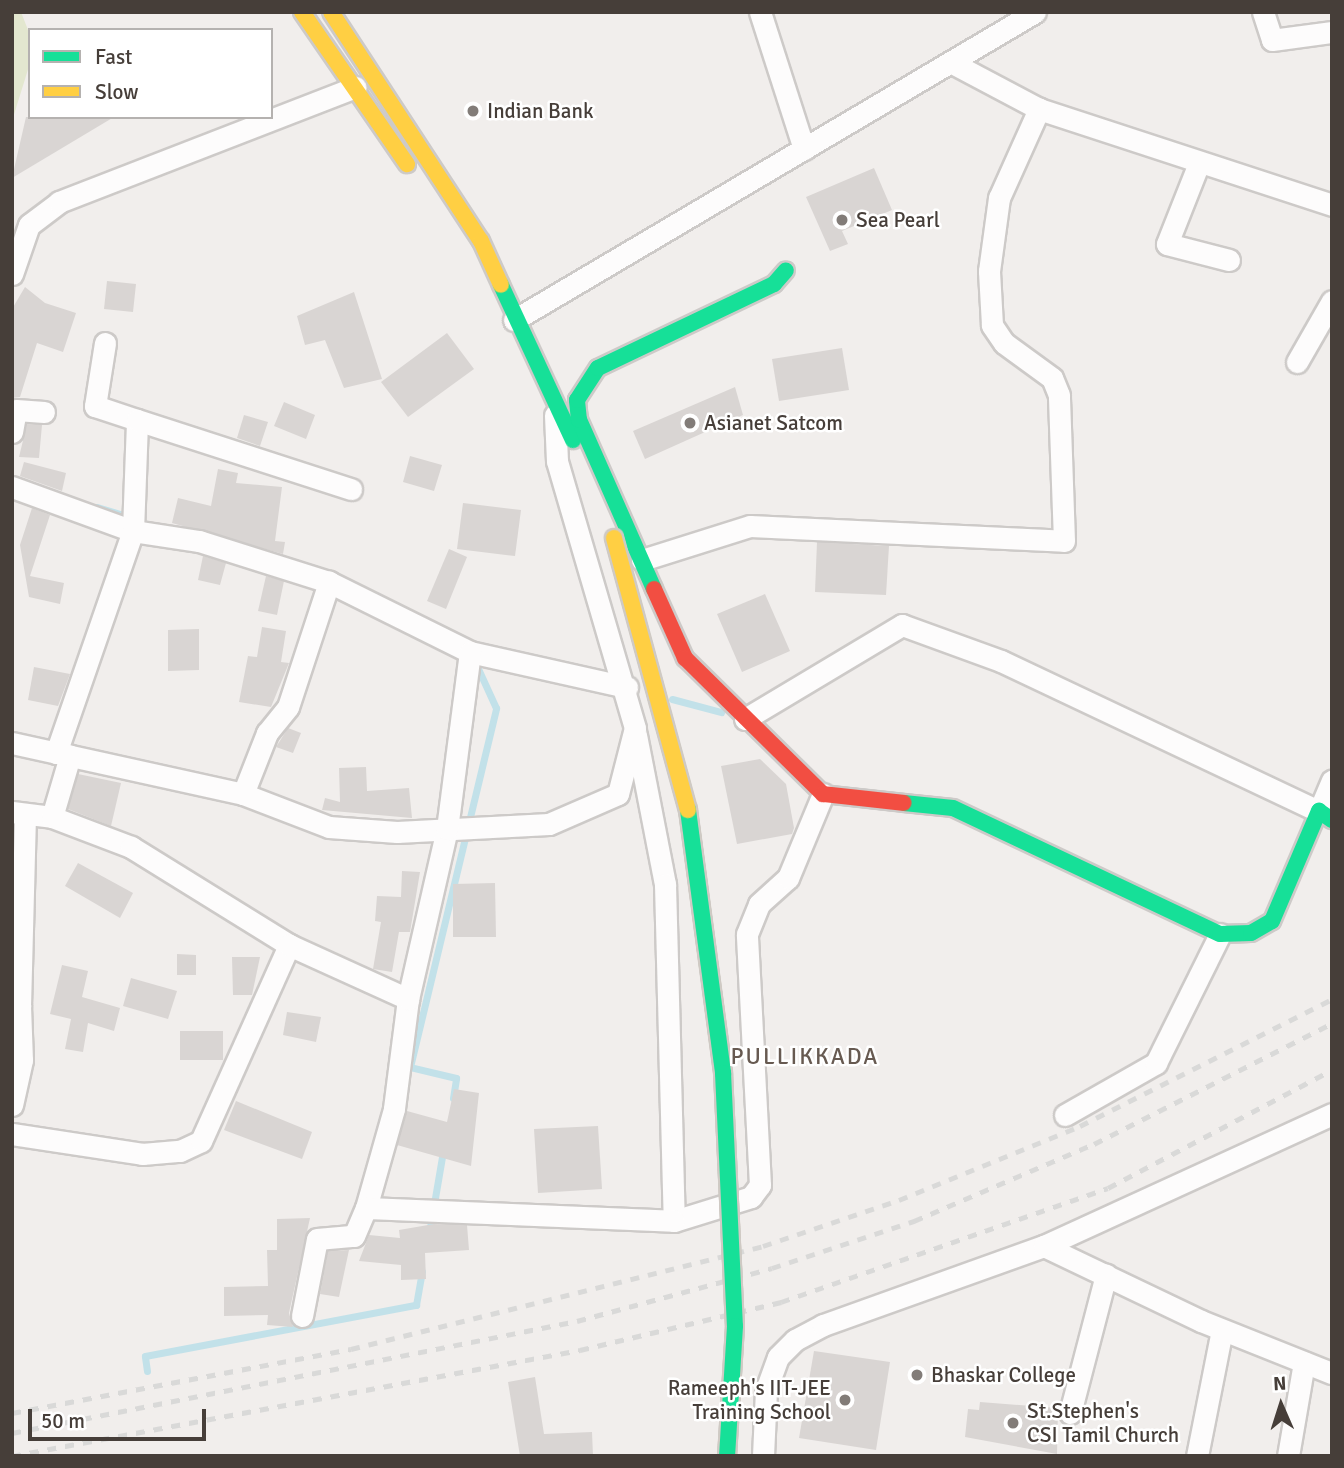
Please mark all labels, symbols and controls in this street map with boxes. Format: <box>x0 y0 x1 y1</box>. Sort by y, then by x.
legend <box>28 28 273 119</box>
text: Fast <box>95 44 132 70</box>
text: Slow <box>95 79 139 105</box>
place label: Indian Bank <box>487 98 593 124</box>
marker: Indian Bank <box>465 103 481 119</box>
place label: Sea Pearl <box>856 207 940 233</box>
marker: Sea Pearl <box>834 212 850 228</box>
place label: Asianet Satcom <box>704 410 843 436</box>
marker: Asianet Satcom <box>682 415 698 431</box>
district label: PULLIKKADA <box>732 1043 878 1071</box>
place label: Bhaskar College <box>931 1362 1076 1388</box>
marker: Bhaskar College <box>909 1367 925 1383</box>
north arrow <box>1246 1370 1316 1440</box>
text: N <box>1273 1372 1287 1396</box>
place label: Rameeph's IIT-JEE Training School <box>668 1375 831 1425</box>
marker: Rameeph's IIT-JEE Training School <box>837 1392 853 1408</box>
scale bar <box>32 1394 210 1438</box>
place label: St.Stephen's CSI Tamil Church <box>1027 1398 1179 1448</box>
text: 50 m <box>41 1408 85 1434</box>
marker: St.Stephen's CSI Tamil Church <box>1005 1415 1021 1431</box>

